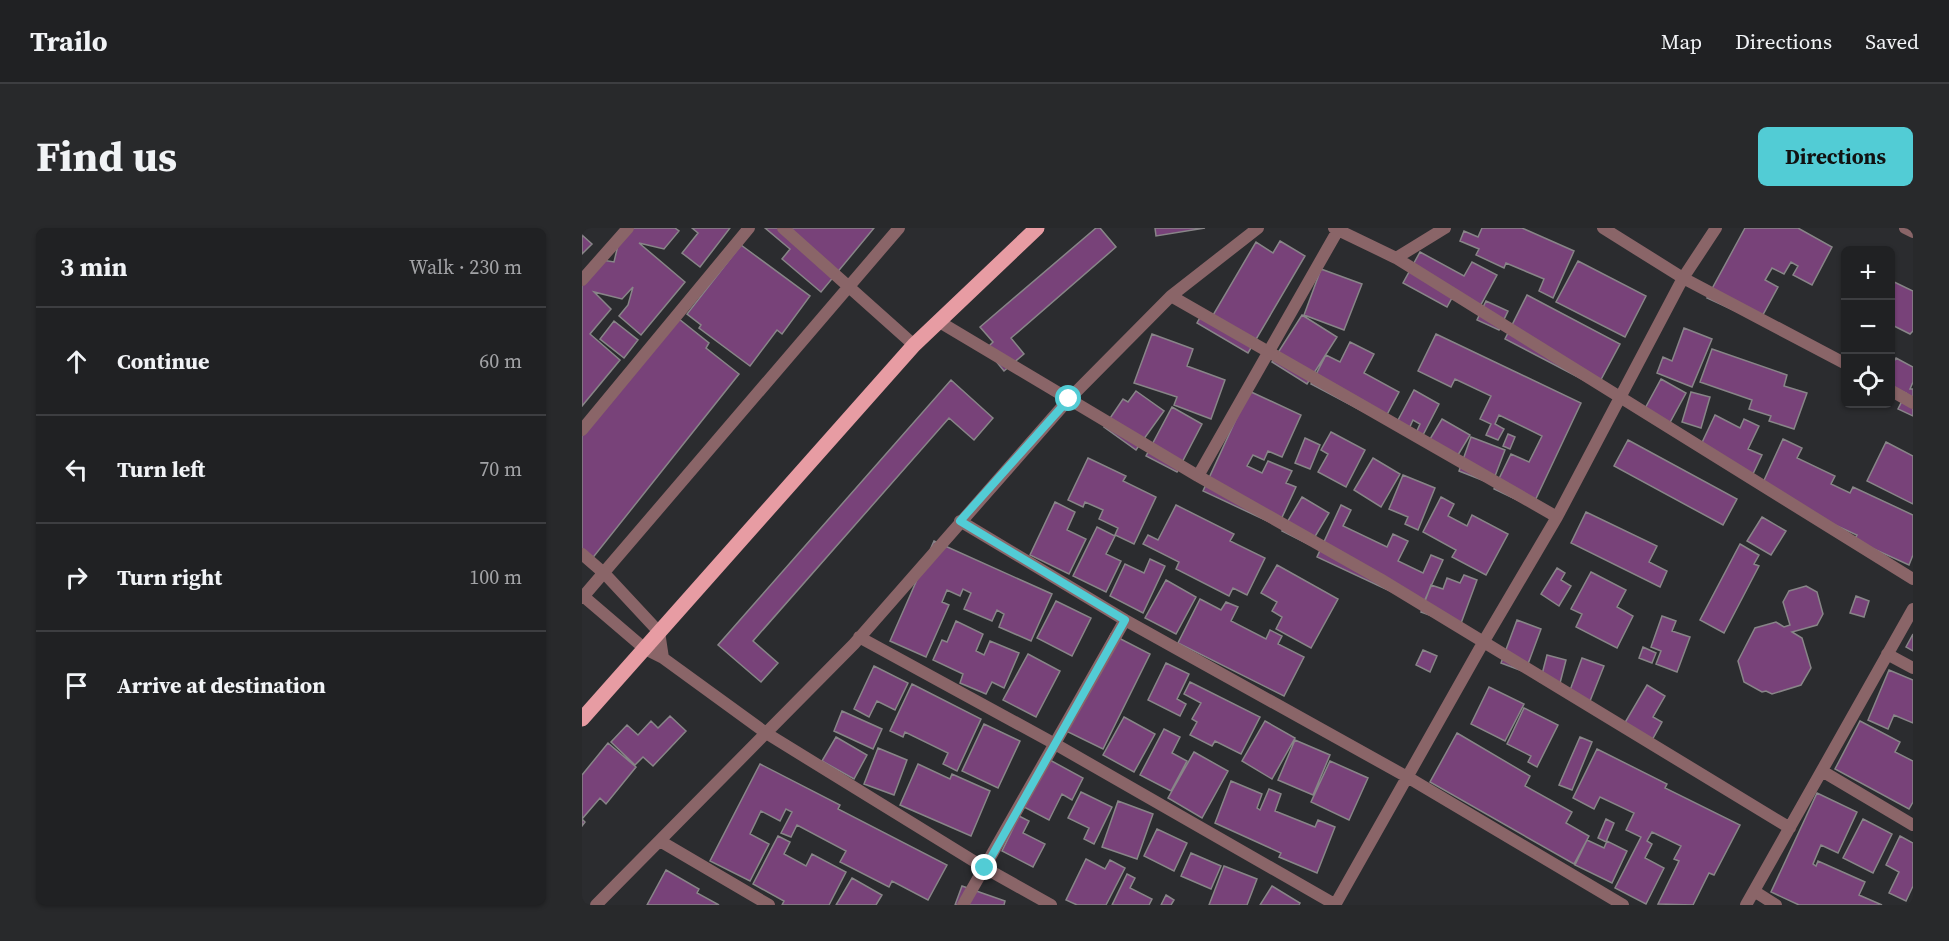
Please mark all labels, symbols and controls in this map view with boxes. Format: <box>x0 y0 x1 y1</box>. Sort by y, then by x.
text: Trailo <box>30 22 108 60</box>
text: Map <box>1661 27 1702 56</box>
text: Directions <box>1735 27 1832 56</box>
text: Saved <box>1865 27 1919 56</box>
text: Find us <box>36 127 177 185</box>
button: Directions <box>1758 127 1913 186</box>
map controls <box>1841 246 1895 408</box>
button: + <box>1841 246 1895 300</box>
text: 3 min <box>60 249 127 285</box>
text: Walk · 230 m <box>409 253 522 281</box>
button: − <box>1841 300 1895 354</box>
icon: ahead <box>60 345 93 378</box>
text: Continue <box>117 346 210 376</box>
text: 60 m <box>479 347 522 375</box>
button: locate <box>1841 354 1895 408</box>
route start <box>1055 385 1081 411</box>
icon: left <box>60 453 93 486</box>
text: Turn left <box>117 454 205 484</box>
text: 70 m <box>479 455 522 483</box>
icon: right <box>60 561 93 594</box>
text: Turn right <box>117 562 222 592</box>
text: 100 m <box>469 563 522 591</box>
icon: arrive <box>60 669 93 702</box>
text: Arrive at destination <box>117 670 326 700</box>
route end <box>971 854 997 880</box>

